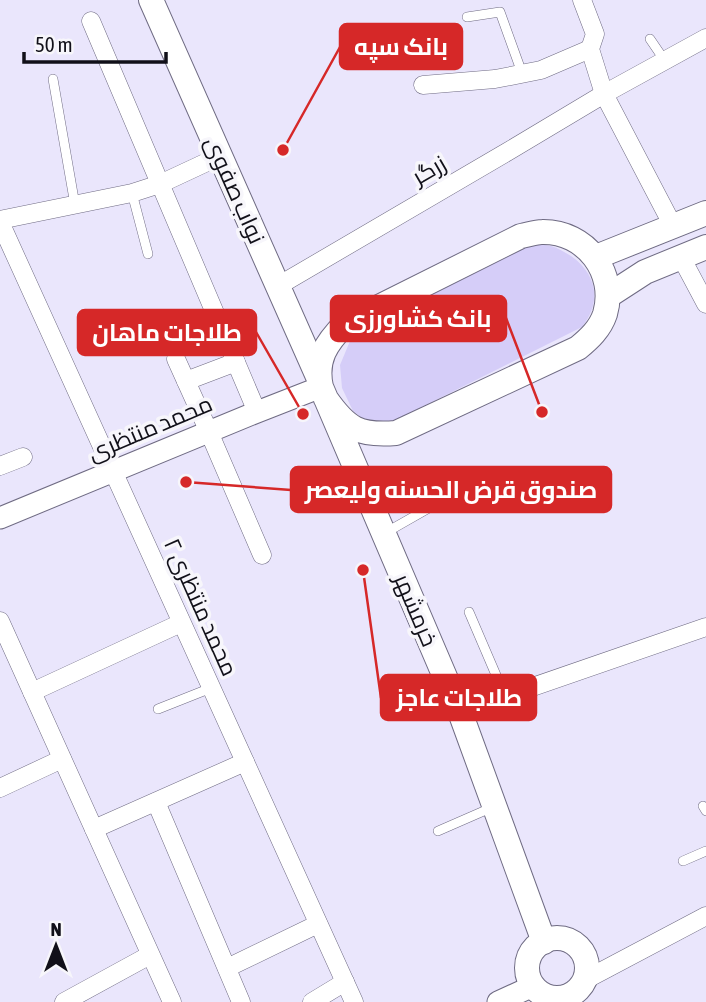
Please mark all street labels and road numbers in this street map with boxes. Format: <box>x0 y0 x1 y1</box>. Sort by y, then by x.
street label: نواب صفوی <box>199 132 270 248</box>
street label: زرگر <box>406 150 450 191</box>
street label: محمد منتظری <box>84 390 217 467</box>
street label: محمد منتظری ۲ <box>158 534 243 680</box>
street label: خرمشهر <box>387 568 443 651</box>

